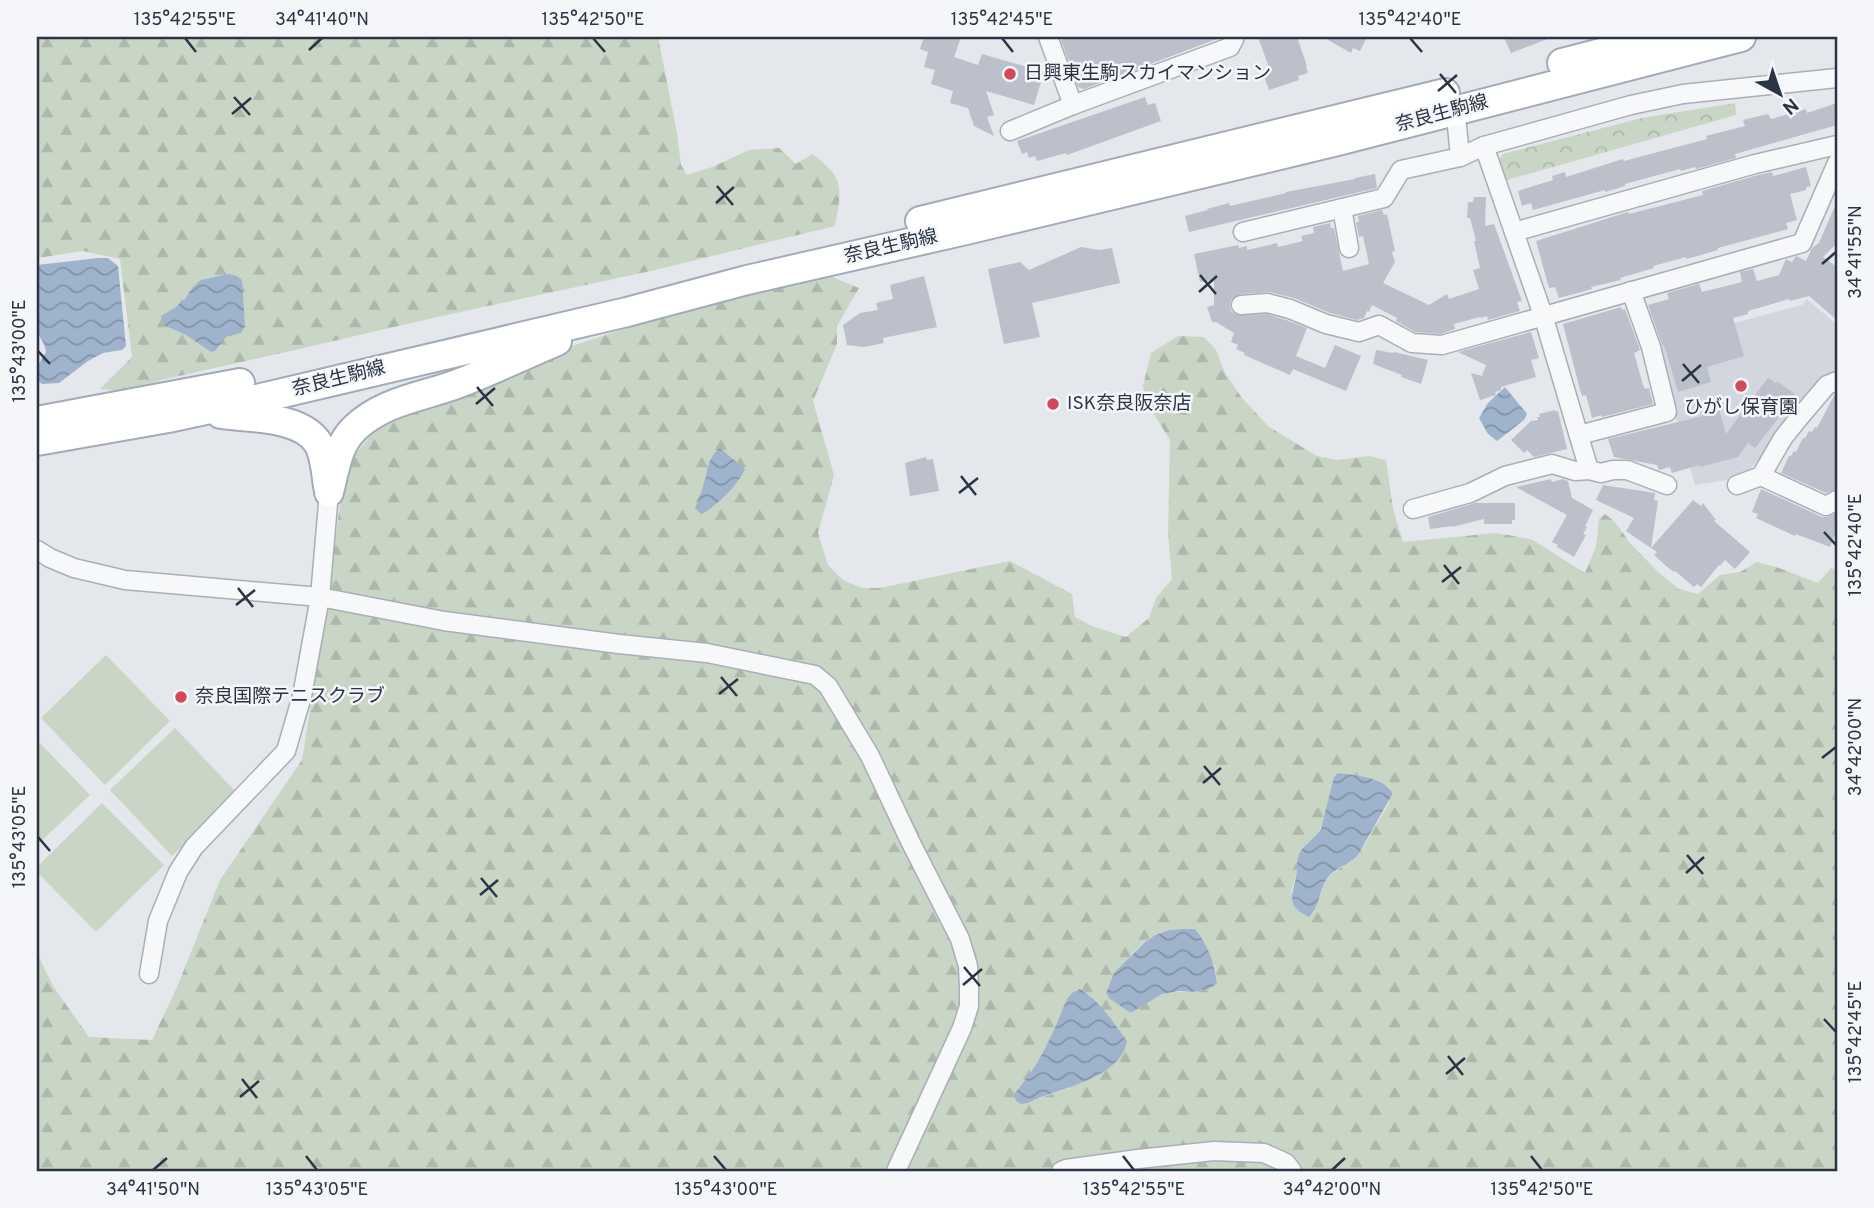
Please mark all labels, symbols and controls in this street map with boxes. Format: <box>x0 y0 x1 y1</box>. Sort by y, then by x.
text: 135°42'55"E <box>134 9 236 32</box>
text: 34°41'40"N <box>275 9 369 32</box>
text: 135°42'50"E <box>542 9 644 32</box>
text: 135°42'45"E <box>951 9 1053 32</box>
text: 135°42'40"E <box>1359 9 1461 32</box>
north arrow <box>1744 60 1814 130</box>
place label: 日興東生駒スカイマンション <box>1024 62 1271 86</box>
marker: 日興東生駒スカイマンション <box>1002 66 1018 82</box>
street label: 奈良生駒線 <box>1393 90 1491 138</box>
text: N <box>1777 92 1803 119</box>
text: 34°41'55"N <box>1845 205 1868 299</box>
street label: 奈良生駒線 <box>842 225 940 269</box>
text: 135°43'00"E <box>9 300 32 402</box>
street label: 奈良生駒線 <box>290 356 388 402</box>
marker: ひがし保育園 <box>1733 378 1749 394</box>
place label: ISK奈良阪奈店 <box>1067 392 1191 416</box>
marker: ISK奈良阪奈店 <box>1045 396 1061 412</box>
place label: ひがし保育園 <box>1684 396 1798 420</box>
text: 135°42'40"E <box>1845 494 1868 596</box>
place label: 奈良国際テニスクラブ <box>195 685 385 709</box>
marker: 奈良国際テニスクラブ <box>173 689 189 705</box>
text: 34°42'00"N <box>1845 698 1868 796</box>
text: 135°43'05"E <box>9 786 32 888</box>
text: 135°42'45"E <box>1845 981 1868 1083</box>
text: 34°41'50"N <box>106 1179 200 1202</box>
text: 135°43'05"E <box>266 1179 368 1202</box>
text: 135°43'00"E <box>675 1179 777 1202</box>
text: 135°42'55"E <box>1083 1179 1185 1202</box>
text: 34°42'00"N <box>1283 1179 1381 1202</box>
text: 135°42'50"E <box>1491 1179 1593 1202</box>

